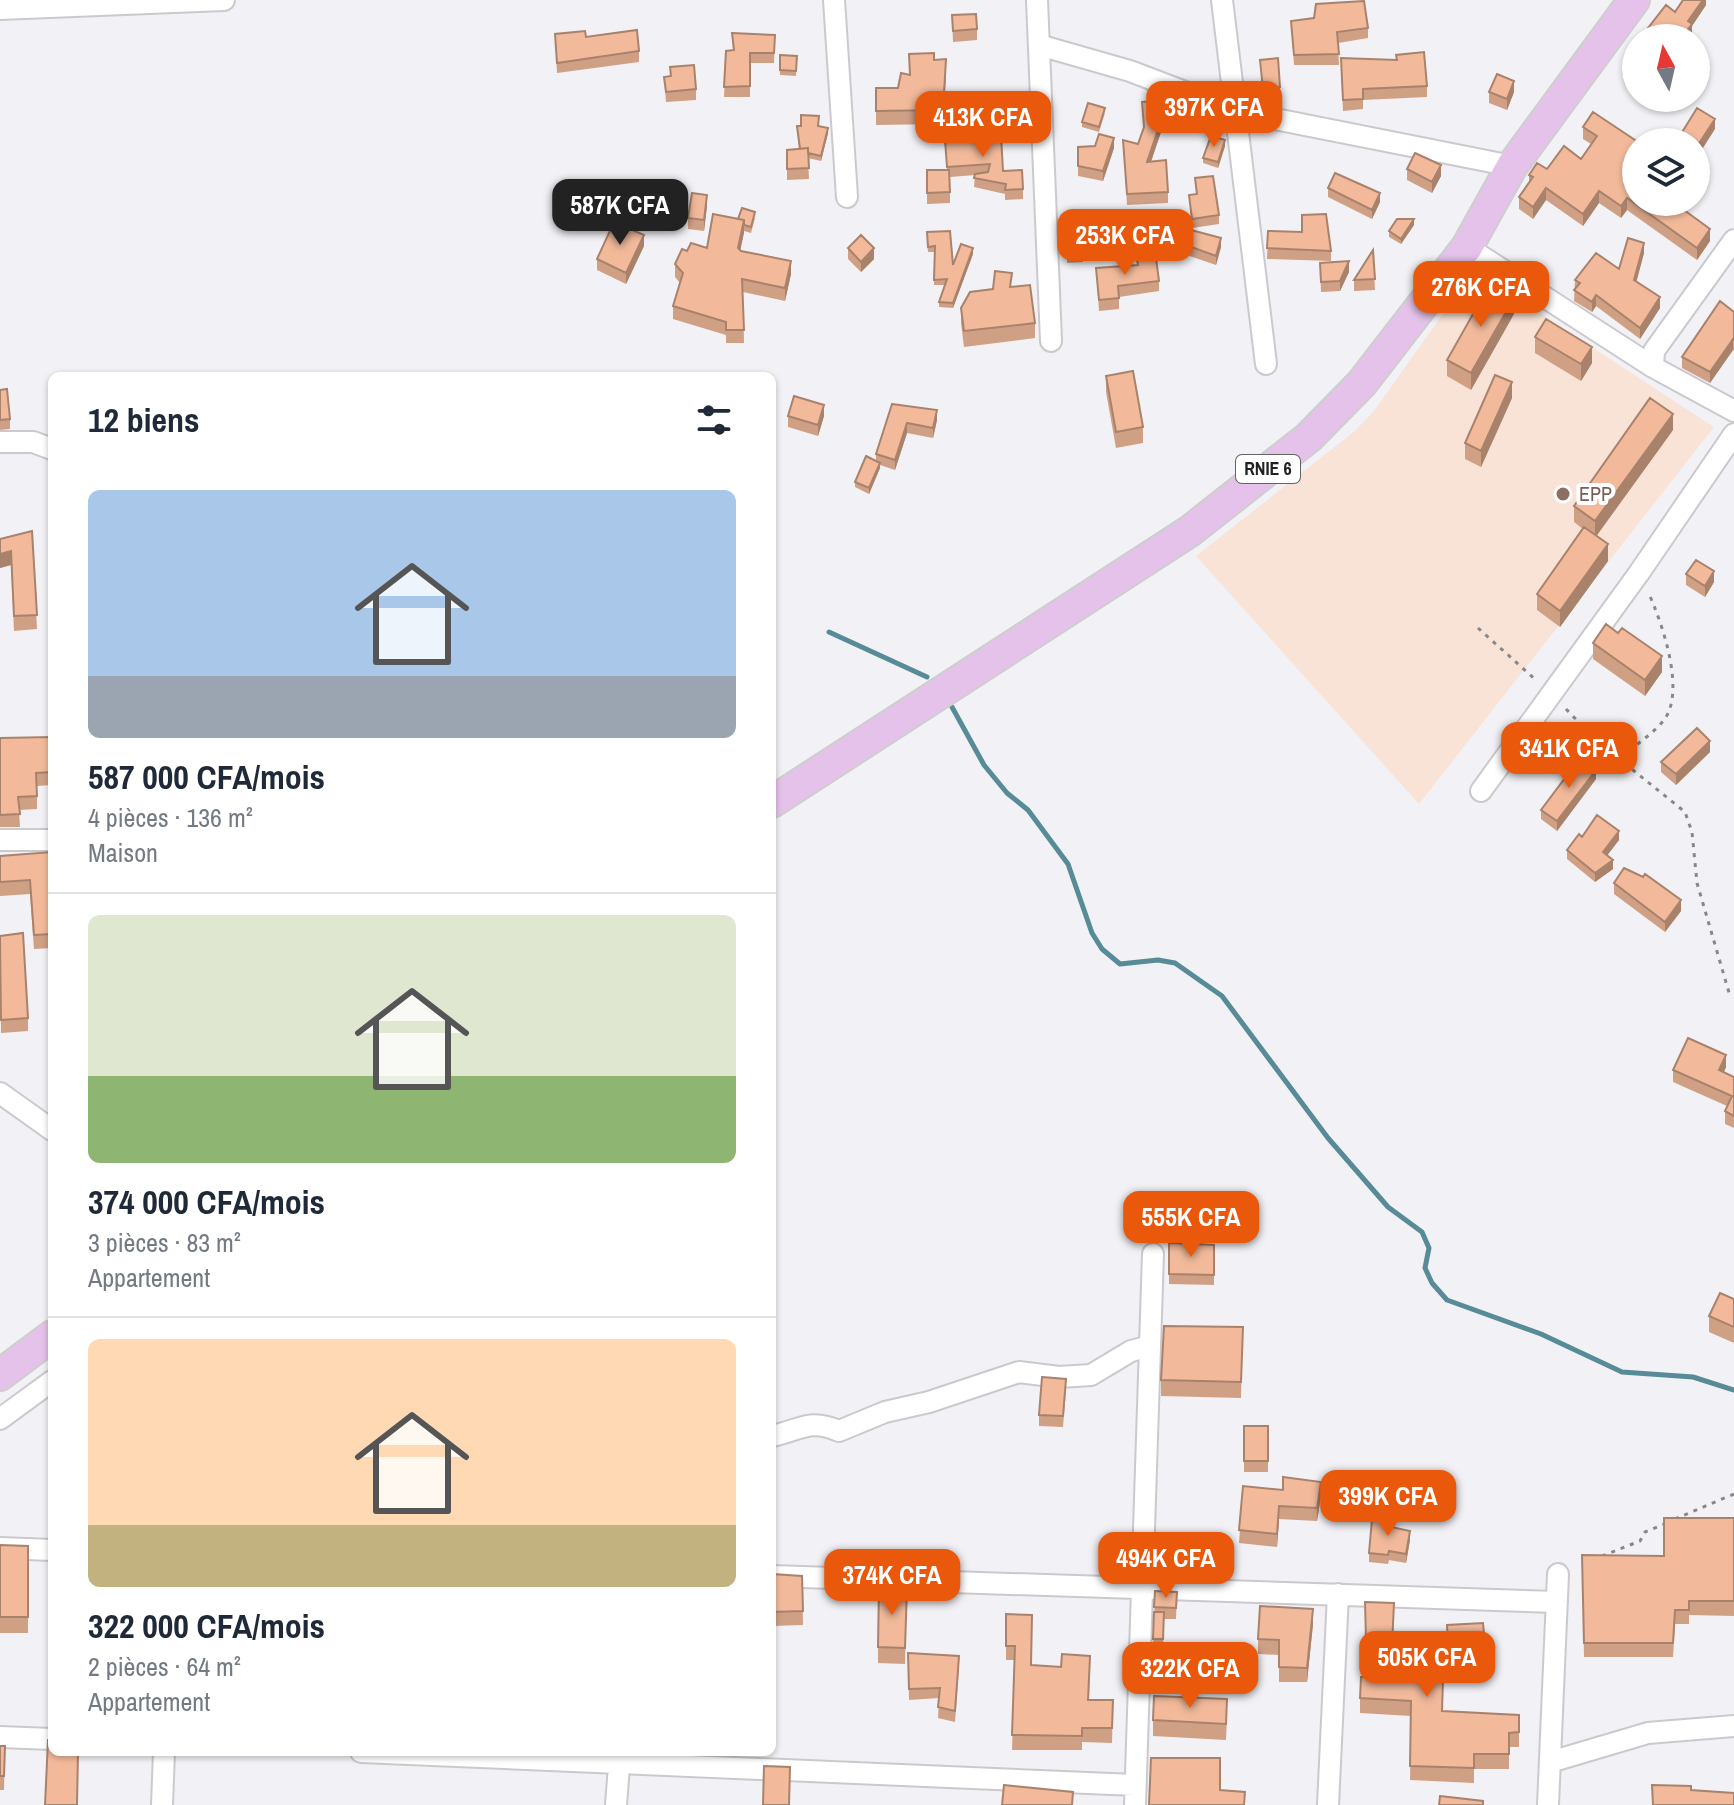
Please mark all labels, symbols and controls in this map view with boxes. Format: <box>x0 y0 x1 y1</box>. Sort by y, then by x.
north arrow <box>1622 24 1710 112</box>
map controls <box>1622 24 1710 216</box>
pin: 397K CFA <box>1131 81 1297 149</box>
text: 397K CFA <box>1164 89 1264 124</box>
pin: 413K CFA <box>900 91 1066 159</box>
text: 413K CFA <box>933 99 1033 134</box>
button: layers <box>1622 128 1710 216</box>
pin: 587K CFA <box>537 179 703 247</box>
text: 587K CFA <box>570 187 670 222</box>
pin: 253K CFA <box>1042 209 1208 277</box>
text: 253K CFA <box>1075 217 1175 252</box>
pin: 276K CFA <box>1398 261 1564 329</box>
text: 276K CFA <box>1431 269 1531 304</box>
text: 12 biens <box>88 397 200 443</box>
icon: filters <box>692 398 736 442</box>
road number: RNIE 6 <box>1236 455 1300 483</box>
place label: EPP <box>1579 480 1612 507</box>
marker: EPP <box>1554 485 1572 503</box>
icon: home <box>340 542 484 686</box>
pin: 341K CFA <box>1486 722 1652 790</box>
text: 341K CFA <box>1519 730 1619 765</box>
text: 587 000 CFA/mois <box>88 754 325 800</box>
text: 4 pièces · 136 m² <box>88 800 253 835</box>
text: Maison <box>88 835 158 870</box>
icon: home <box>340 967 484 1111</box>
text: 374 000 CFA/mois <box>88 1179 325 1225</box>
pin: 555K CFA <box>1108 1191 1274 1259</box>
text: 555K CFA <box>1141 1199 1241 1234</box>
text: 3 pièces · 83 m² <box>88 1225 241 1260</box>
text: Appartement <box>88 1260 210 1295</box>
icon: home <box>340 1391 484 1535</box>
pin: 399K CFA <box>1305 1470 1471 1538</box>
text: 399K CFA <box>1338 1478 1438 1513</box>
pin: 494K CFA <box>1083 1532 1249 1600</box>
text: 494K CFA <box>1116 1540 1216 1575</box>
pin: 374K CFA <box>809 1549 975 1617</box>
text: 374K CFA <box>842 1557 942 1592</box>
text: 322 000 CFA/mois <box>88 1603 325 1649</box>
pin: 505K CFA <box>1344 1631 1510 1699</box>
text: 505K CFA <box>1377 1639 1477 1674</box>
pin: 322K CFA <box>1107 1642 1273 1710</box>
text: 2 pièces · 64 m² <box>88 1649 241 1684</box>
text: 322K CFA <box>1140 1650 1240 1685</box>
text: Appartement <box>88 1684 210 1719</box>

